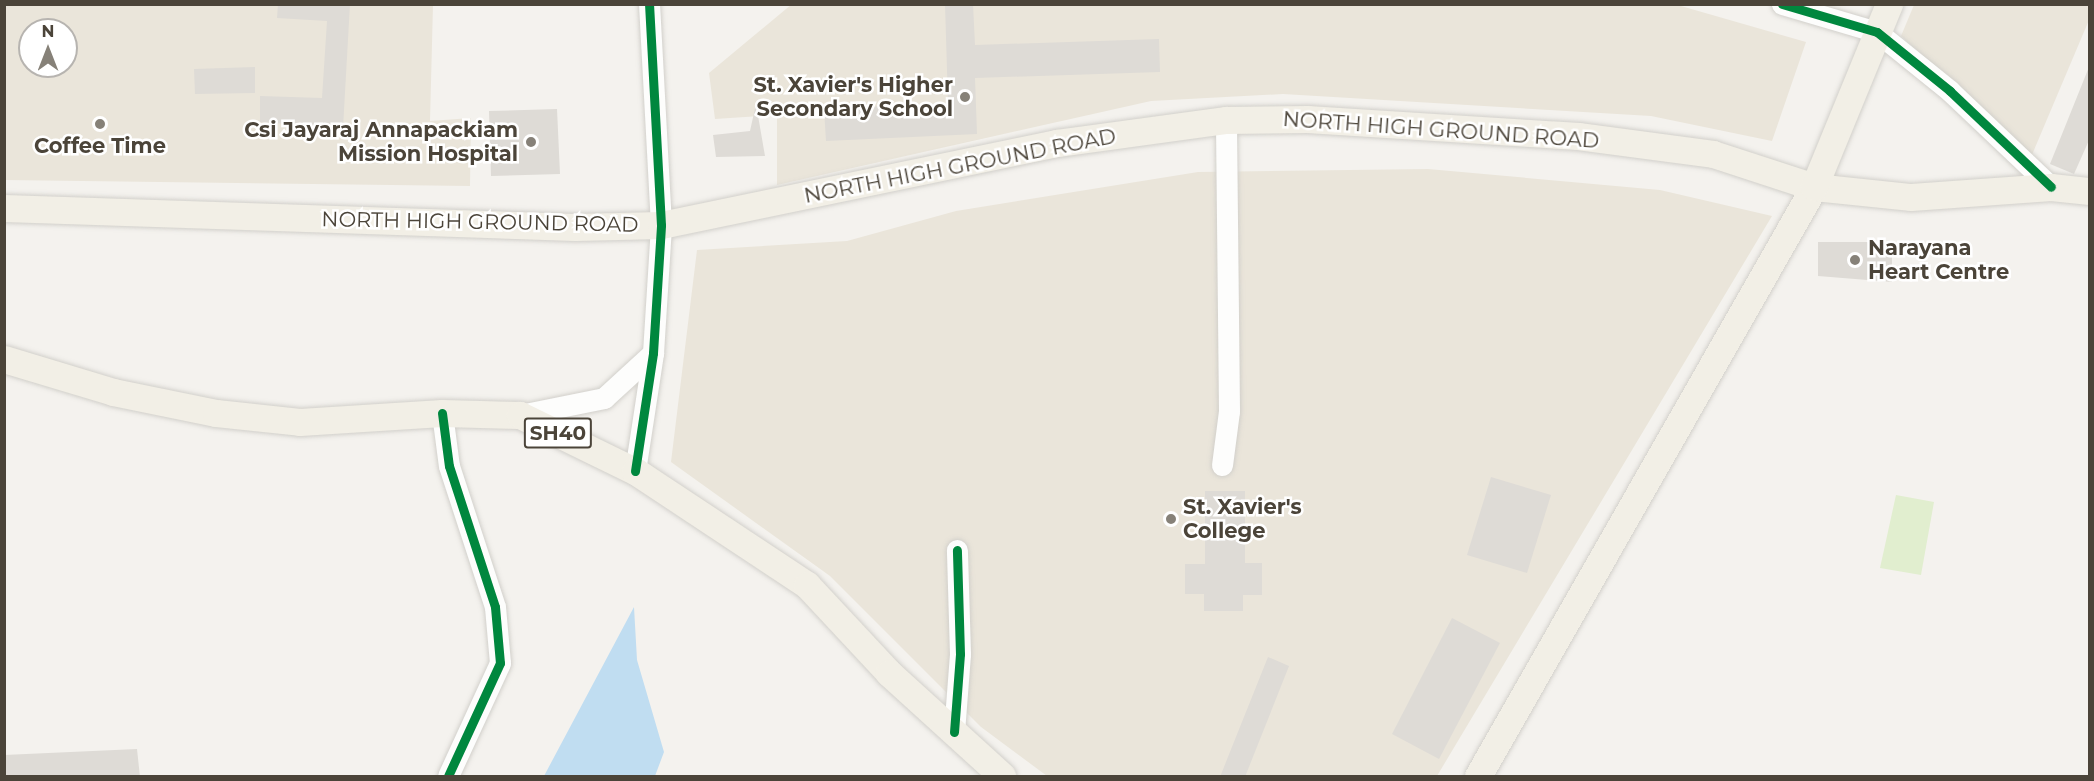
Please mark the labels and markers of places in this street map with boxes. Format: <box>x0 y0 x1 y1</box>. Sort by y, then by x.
place label: St. Xavier's Higher Secondary School <box>753 72 953 122</box>
marker: St. Xavier's Higher Secondary School <box>958 90 972 104</box>
marker: Coffee Time <box>93 117 107 131</box>
place label: Csi Jayaraj Annapackiam Mission Hospital <box>244 117 518 167</box>
place label: Coffee Time <box>34 133 166 159</box>
marker: Csi Jayaraj Annapackiam Mission Hospital <box>522 133 540 151</box>
place label: Narayana Heart Centre <box>1868 235 2009 285</box>
marker: Narayana Heart Centre <box>1846 251 1864 269</box>
place label: St. Xavier's College <box>1183 494 1302 544</box>
marker: St. Xavier's College <box>1164 512 1178 526</box>

